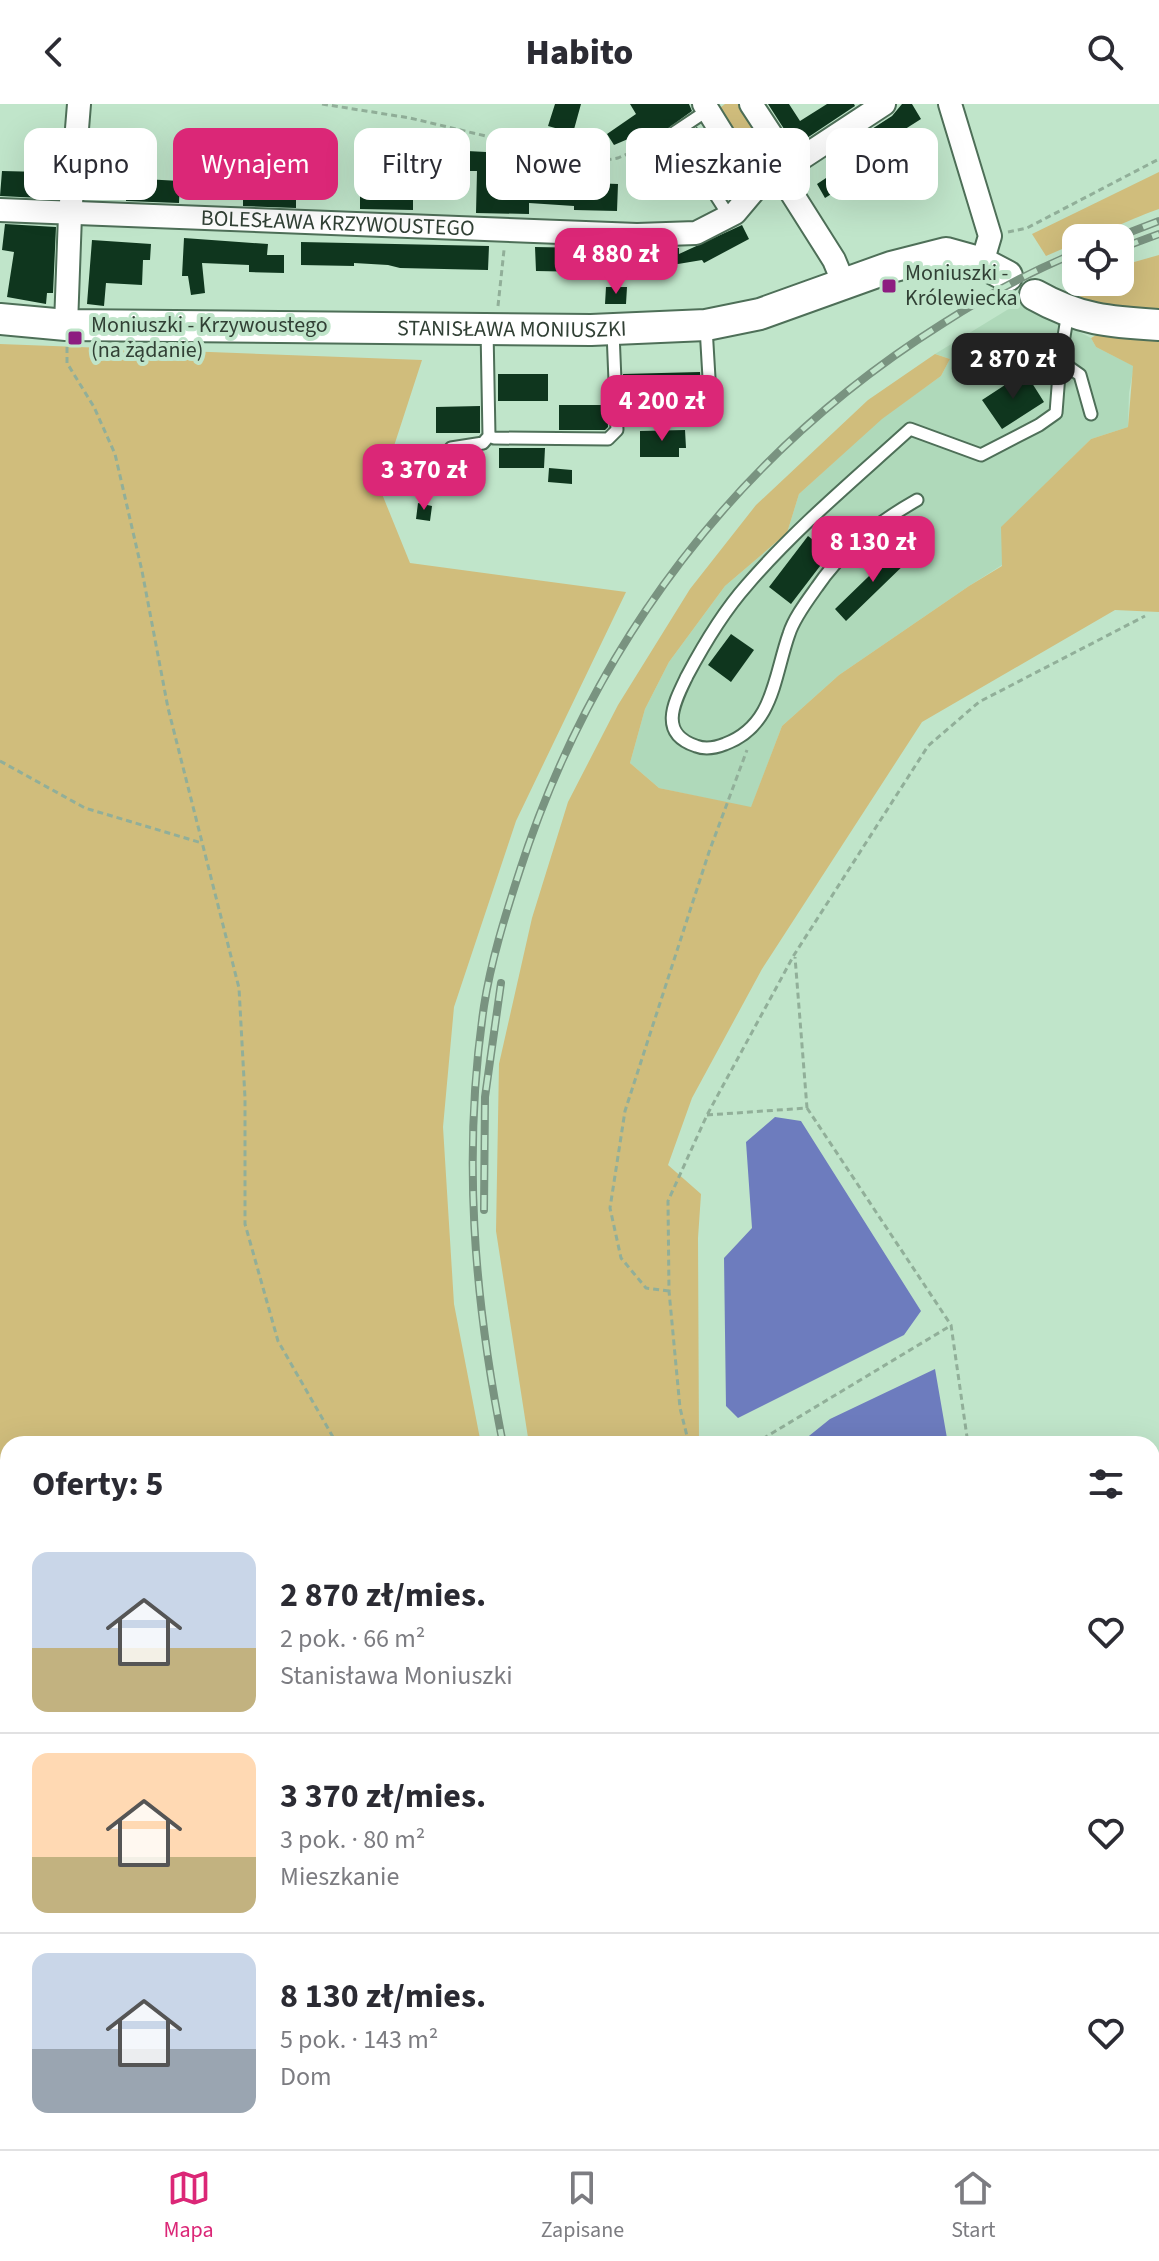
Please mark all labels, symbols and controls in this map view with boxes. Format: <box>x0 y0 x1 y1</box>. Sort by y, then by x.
text: Habito <box>526 27 633 78</box>
icon: back <box>32 30 76 74</box>
icon: search <box>1083 30 1127 74</box>
chip: Kupno <box>24 128 157 200</box>
chip: Wynajem <box>173 128 338 200</box>
chip: Filtry <box>354 128 470 200</box>
chip: Nowe <box>486 128 610 200</box>
chip: Mieszkanie <box>626 128 810 200</box>
chip: Dom <box>826 128 938 200</box>
street label: BOLESŁAWA KRZYWOUSTEGO <box>200 202 475 245</box>
map controls <box>1062 224 1134 296</box>
button: locate <box>1062 224 1134 296</box>
pin: 4 880 zł <box>533 228 699 296</box>
text: 4 880 zł <box>573 235 659 272</box>
place label: Moniuszki - Królewiecka <box>905 257 1018 314</box>
marker: Moniuszki - Królewiecka <box>880 277 898 295</box>
place label: Moniuszki - Krzywoustego (na żądanie) <box>91 309 328 366</box>
street label: STANISŁAWA MONIUSZKI <box>397 312 627 346</box>
marker: Moniuszki - Krzywoustego (na żądanie) <box>66 329 84 347</box>
pin: 2 870 zł <box>930 333 1096 401</box>
text: 2 870 zł <box>970 340 1056 377</box>
pin: 4 200 zł <box>579 375 745 443</box>
text: 4 200 zł <box>619 382 705 419</box>
pin: 3 370 zł <box>341 444 507 512</box>
text: 3 370 zł <box>381 451 467 488</box>
pin: 8 130 zł <box>790 516 956 584</box>
text: 8 130 zł <box>830 523 916 560</box>
text: Oferty: 5 <box>32 1460 163 1509</box>
icon: filters <box>1084 1462 1128 1506</box>
text: 2 870 zł/mies. <box>280 1571 486 1620</box>
icon: home <box>96 1584 192 1680</box>
icon: heart <box>1084 1610 1128 1654</box>
text: 2 pok. · 66 m² <box>280 1620 425 1657</box>
text: Stanisława Moniuszki <box>280 1657 513 1694</box>
text: 3 370 zł/mies. <box>280 1772 486 1821</box>
icon: home <box>96 1785 192 1881</box>
icon: heart <box>1084 1811 1128 1855</box>
text: 3 pok. · 80 m² <box>280 1821 425 1858</box>
text: Mieszkanie <box>280 1858 399 1895</box>
text: 8 130 zł/mies. <box>280 1972 486 2021</box>
icon: home <box>96 1985 192 2081</box>
icon: heart <box>1084 2011 1128 2055</box>
text: 5 pok. · 143 m² <box>280 2021 438 2058</box>
text: Dom <box>280 2058 332 2095</box>
tab: Mapa <box>164 2166 214 2246</box>
tab: Zapisane <box>541 2166 624 2246</box>
tab: Start <box>951 2166 995 2246</box>

